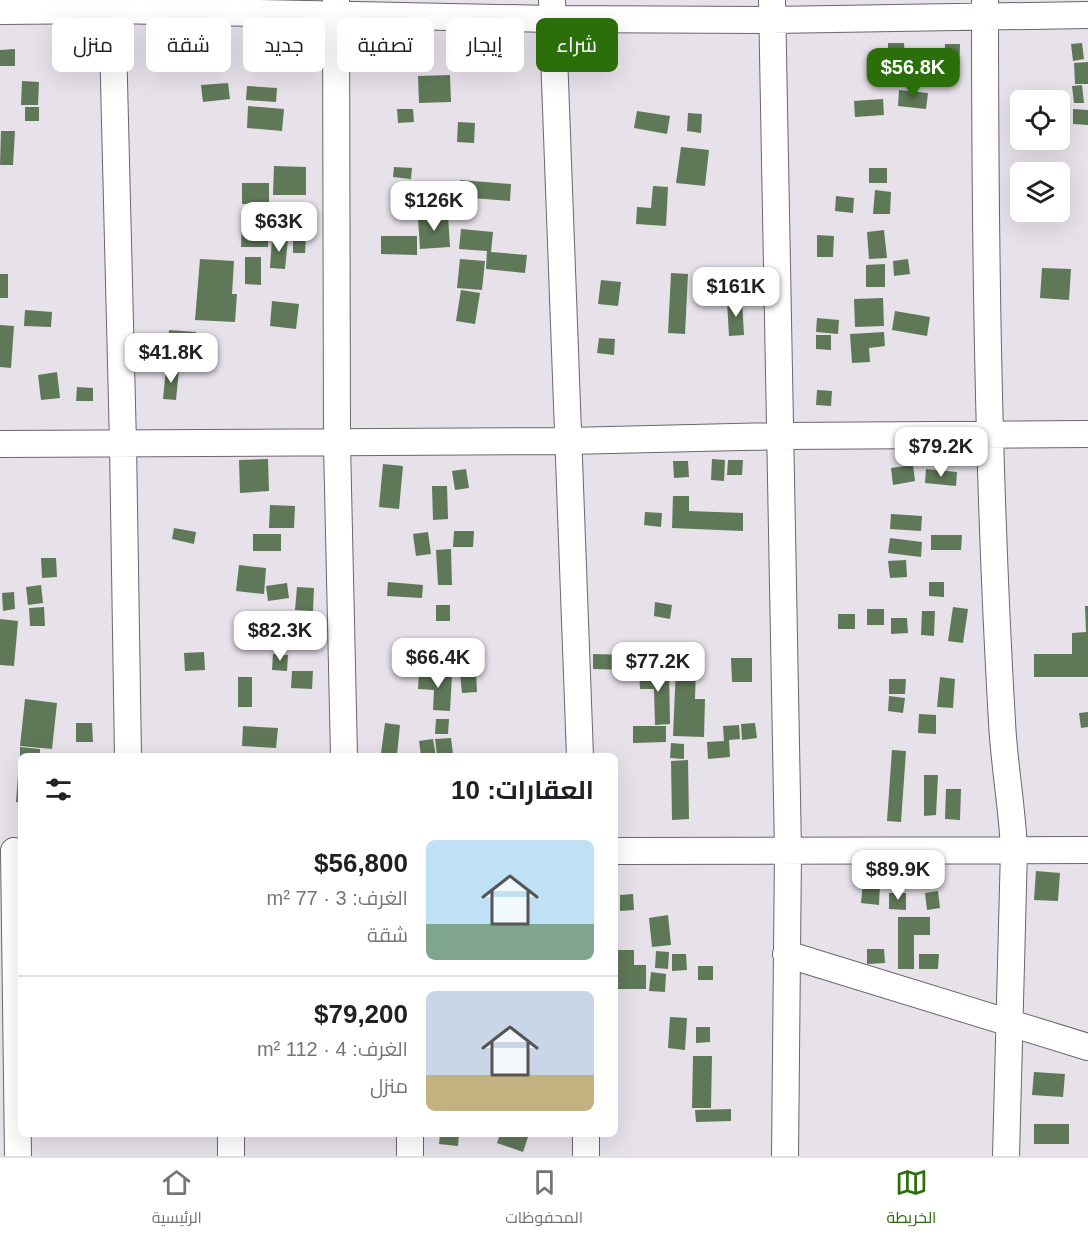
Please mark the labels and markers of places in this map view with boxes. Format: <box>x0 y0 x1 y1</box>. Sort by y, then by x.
pin: $56.8K <box>864 48 962 99</box>
pin: $126K <box>392 181 476 232</box>
pin: $63K <box>243 202 315 253</box>
pin: $161K <box>694 267 778 318</box>
pin: $41.8K <box>122 333 220 384</box>
pin: $79.2K <box>892 427 990 478</box>
pin: $82.3K <box>231 611 329 662</box>
pin: $66.4K <box>389 638 487 689</box>
pin: $77.2K <box>609 642 707 693</box>
pin: $89.9K <box>849 850 947 901</box>

